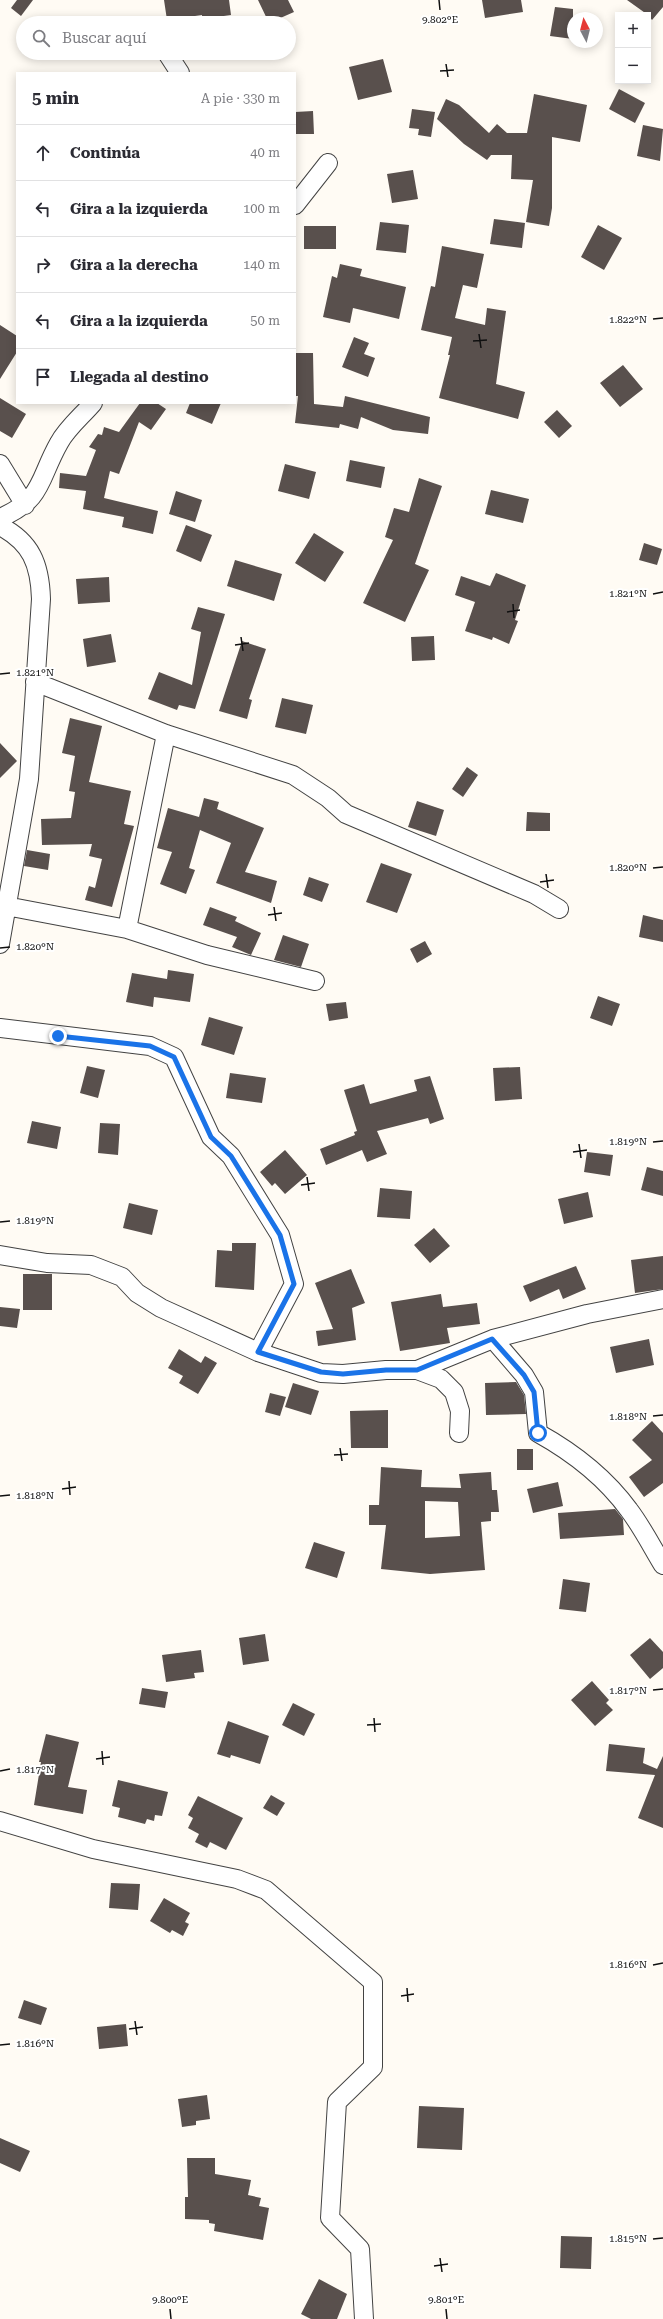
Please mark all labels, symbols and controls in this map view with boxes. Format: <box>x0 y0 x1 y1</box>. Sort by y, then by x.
north arrow <box>567 12 603 48</box>
map controls <box>615 12 651 84</box>
button: + <box>615 12 651 48</box>
text: 9.802°E <box>422 14 458 25</box>
search box <box>16 16 296 60</box>
icon: search <box>30 27 52 49</box>
text: Buscar aquí <box>62 29 146 47</box>
button: − <box>615 48 651 84</box>
text: 5 min <box>32 88 79 108</box>
text: A pie · 330 m <box>201 91 280 106</box>
icon: ahead <box>32 142 54 164</box>
text: Continúa <box>70 144 140 162</box>
text: 40 m <box>250 145 280 160</box>
icon: left <box>32 198 54 220</box>
text: Gira a la izquierda <box>70 200 208 218</box>
text: 100 m <box>243 201 280 216</box>
icon: right <box>32 254 54 276</box>
text: Gira a la derecha <box>70 256 198 274</box>
text: 140 m <box>243 257 280 272</box>
icon: left <box>32 310 54 332</box>
text: Gira a la izquierda <box>70 312 208 330</box>
text: 50 m <box>250 313 280 328</box>
text: 1.822°N <box>609 314 647 325</box>
icon: arrive <box>32 366 54 388</box>
text: Llegada al destino <box>70 368 209 386</box>
text: 1.821°N <box>609 588 647 599</box>
text: 1.821°N <box>16 667 54 678</box>
text: 1.820°N <box>609 862 647 873</box>
text: 1.820°N <box>16 941 54 952</box>
route end <box>49 1027 67 1045</box>
text: 1.819°N <box>609 1136 647 1147</box>
text: 1.819°N <box>16 1215 54 1226</box>
text: 1.818°N <box>609 1411 647 1422</box>
route start <box>529 1424 547 1442</box>
text: 1.818°N <box>16 1490 54 1501</box>
text: 1.817°N <box>609 1685 647 1696</box>
text: 1.817°N <box>16 1764 54 1775</box>
text: 1.816°N <box>609 1959 647 1970</box>
text: 1.816°N <box>16 2038 54 2049</box>
text: 1.815°N <box>609 2233 647 2244</box>
text: 9.800°E <box>152 2294 188 2305</box>
text: 9.801°E <box>428 2294 464 2305</box>

